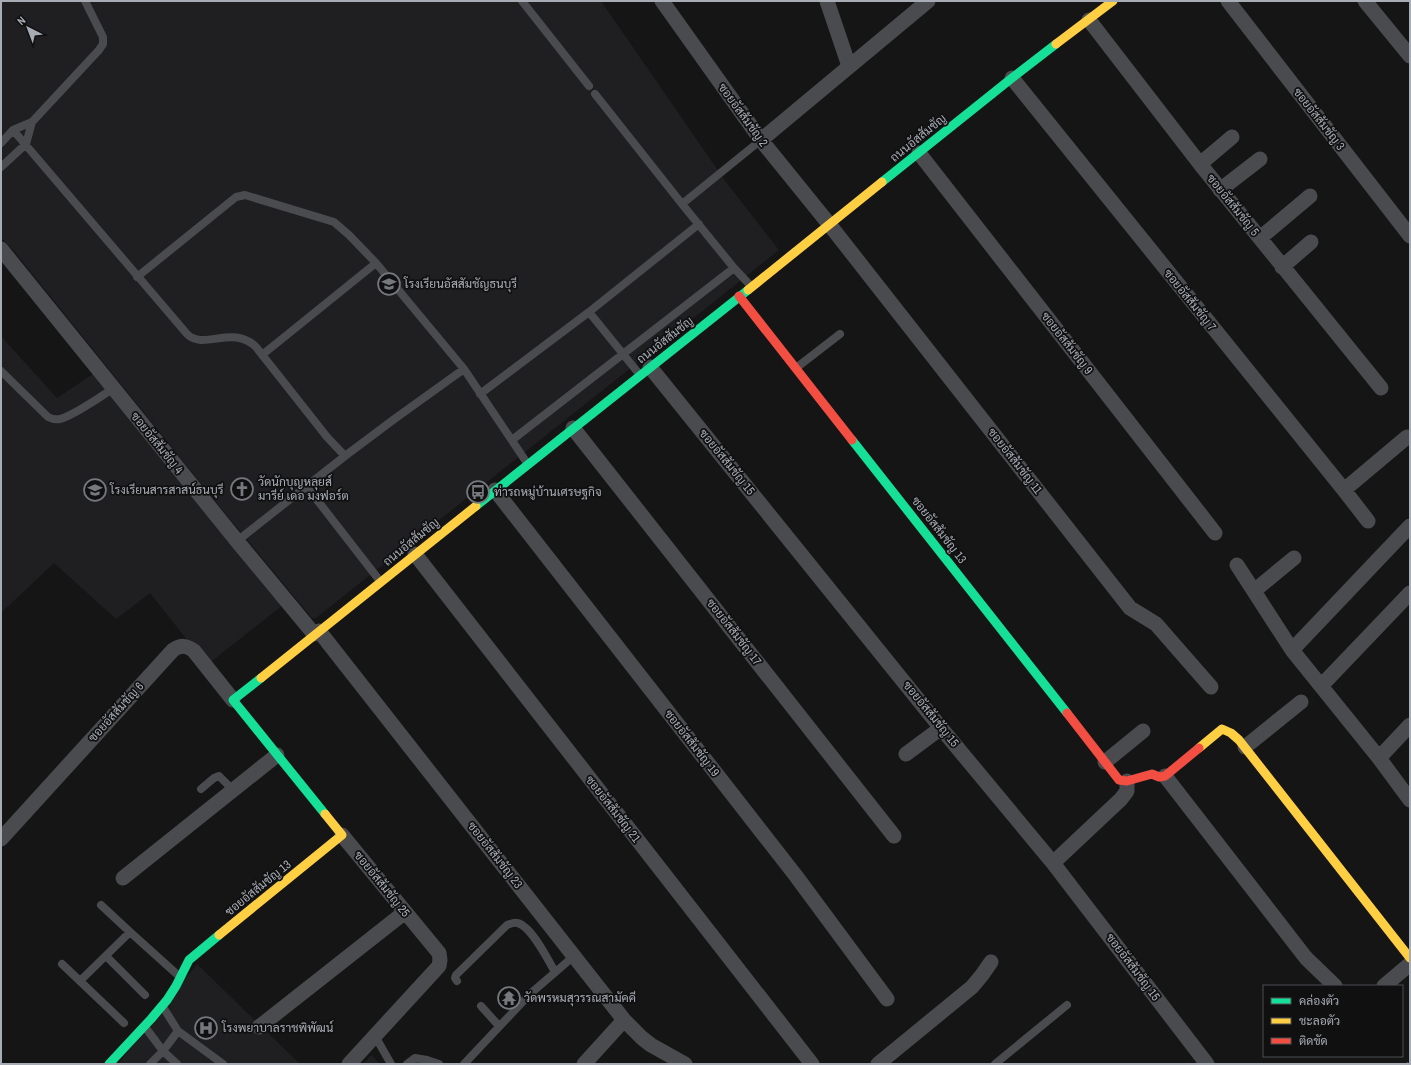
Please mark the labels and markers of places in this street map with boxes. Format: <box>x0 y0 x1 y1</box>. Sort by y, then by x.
school or university icon: โรงเรียนอัสสัมชัญธนบุรี <box>376 271 402 297</box>
place label: โรงเรียนอัสสัมชัญธนบุรี <box>403 276 517 293</box>
place label: วัดนักบุญหลุยส์ มารีย์ เดอ มงฟอร์ต <box>258 474 349 504</box>
church icon: วัดนักบุญหลุยส์ มารีย์ เดอ มงฟอร์ต <box>229 476 255 502</box>
school or university icon: โรงเรียนสารสาสน์ธนบุรี <box>82 477 108 503</box>
bus stop icon: ท่ารถหมู่บ้านเศรษฐกิจ <box>465 479 491 505</box>
place label: โรงเรียนสารสาสน์ธนบุรี <box>109 482 224 499</box>
place label: ท่ารถหมู่บ้านเศรษฐกิจ <box>494 484 602 500</box>
temple icon: วัดพรหมสุวรรณสามัคคี <box>496 985 522 1011</box>
place label: วัดพรหมสุวรรณสามัคคี <box>524 990 636 1007</box>
hospital icon: โรงพยาบาลราชพิพัฒน์ <box>193 1015 219 1041</box>
place label: โรงพยาบาลราชพิพัฒน์ <box>221 1020 334 1036</box>

